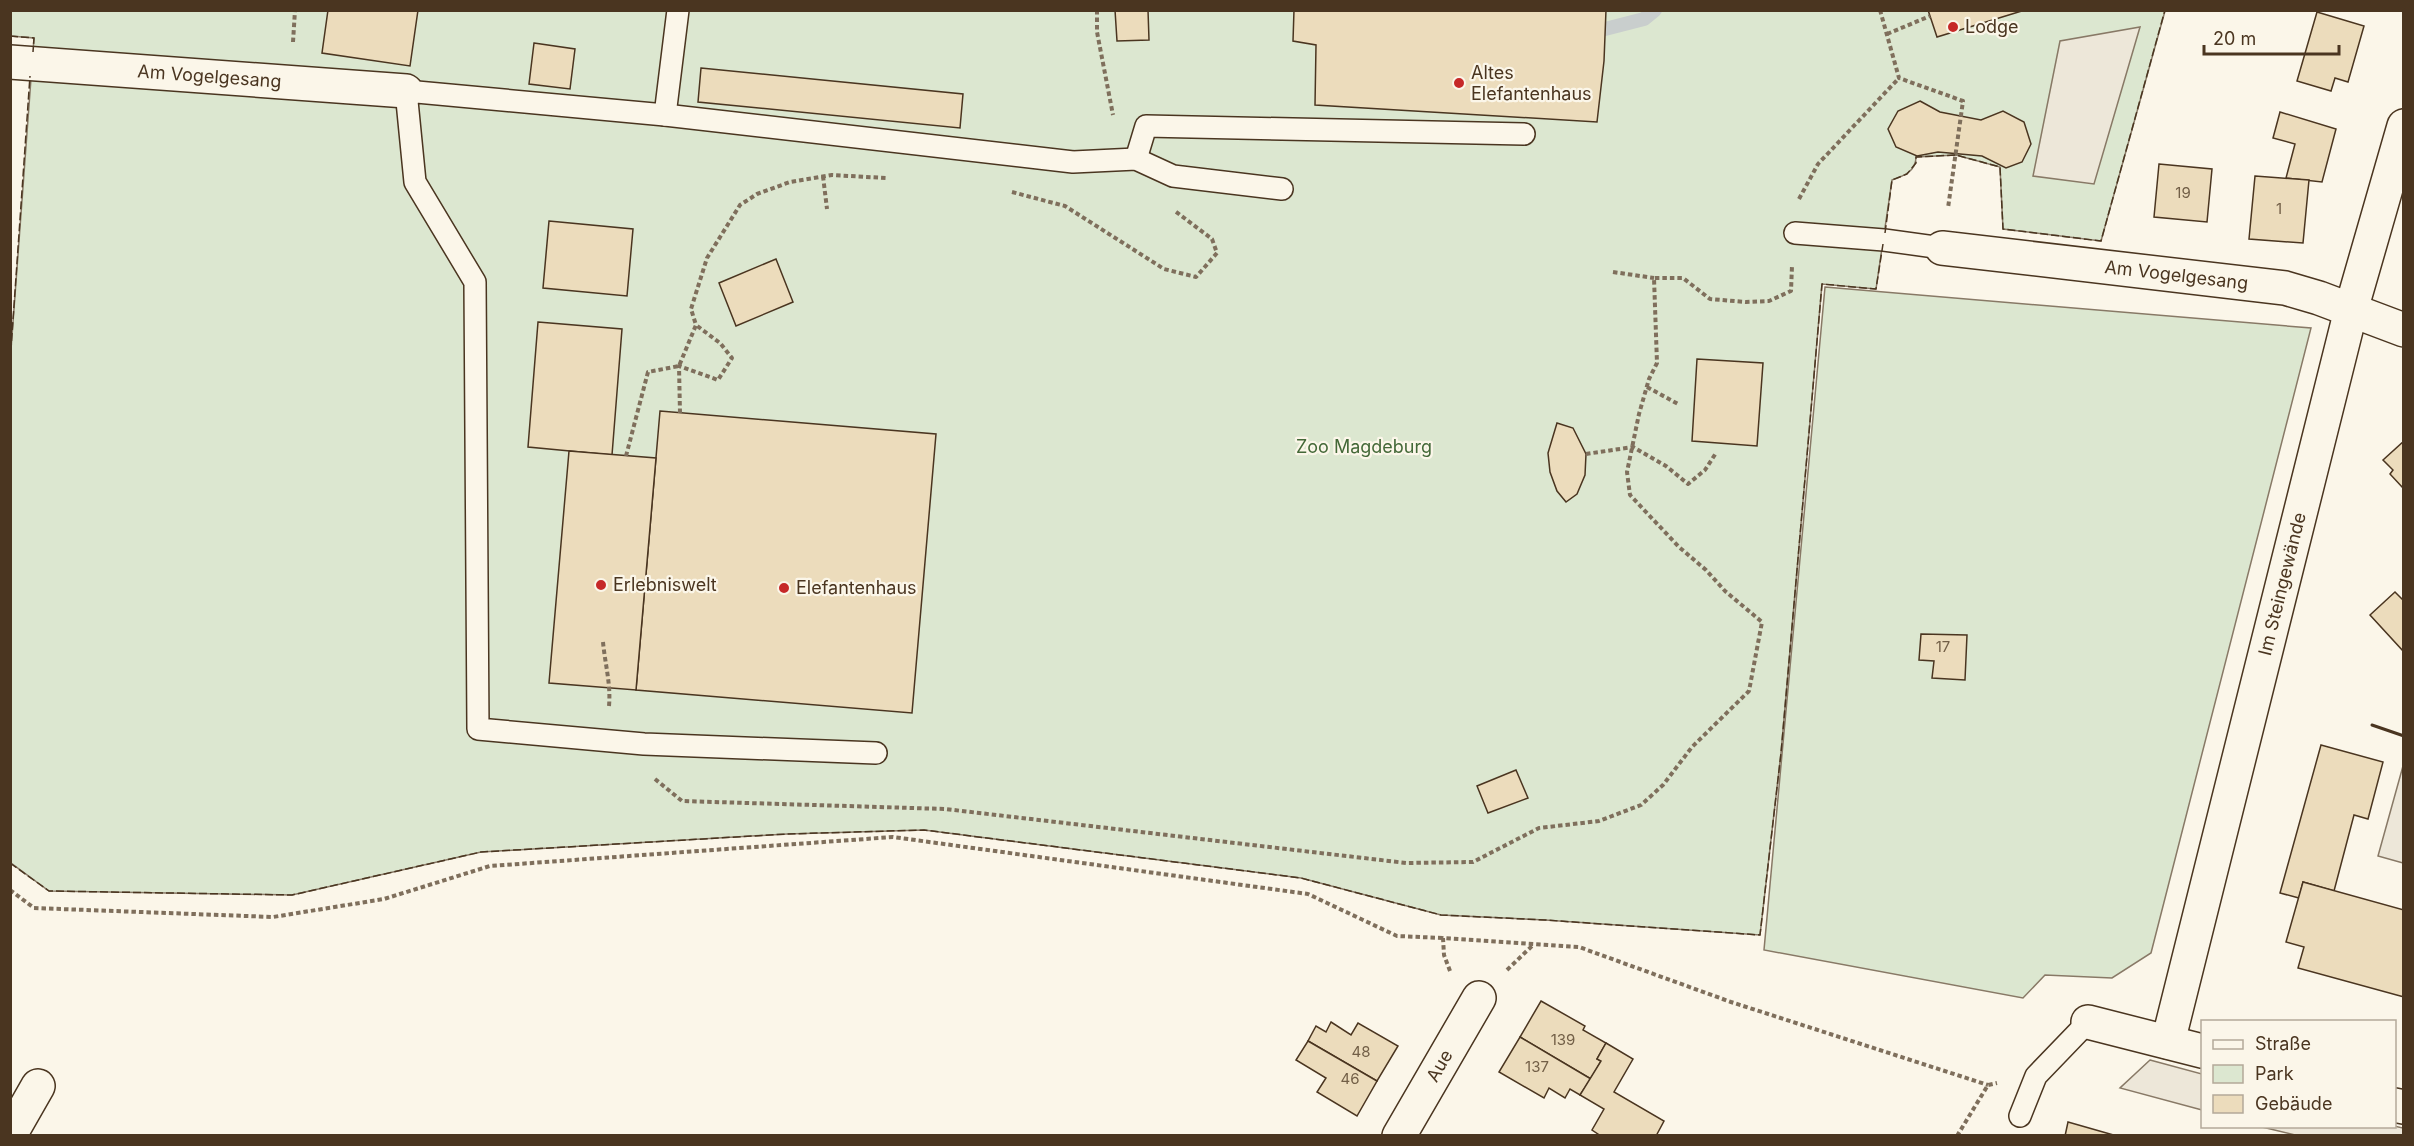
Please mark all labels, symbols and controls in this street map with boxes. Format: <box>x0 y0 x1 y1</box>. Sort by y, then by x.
place label: Lodge <box>1965 16 2019 37</box>
scale bar <box>2204 18 2339 56</box>
marker: Lodge <box>1946 20 1960 34</box>
text: 20 m <box>2213 28 2256 49</box>
street label: Am Vogelgesang <box>137 60 282 92</box>
place label: Altes Elefantenhaus <box>1471 62 1592 104</box>
marker: Altes Elefantenhaus <box>1452 76 1466 90</box>
house number: 19 <box>2175 183 2191 202</box>
house number: 1 <box>2276 199 2282 218</box>
street label: Am Vogelgesang <box>2104 256 2249 294</box>
park label: Zoo Magdeburg <box>1296 436 1432 457</box>
street label: Im Steingewände <box>2254 510 2310 658</box>
place label: Erlebniswelt <box>613 574 717 595</box>
place label: Elefantenhaus <box>796 577 917 598</box>
marker: Erlebniswelt <box>594 578 608 592</box>
marker: Elefantenhaus <box>777 581 791 595</box>
house number: 17 <box>1936 637 1950 656</box>
legend <box>2201 1020 2396 1128</box>
house number: 139 <box>1551 1030 1575 1049</box>
text: Straße <box>2255 1033 2311 1054</box>
house number: 48 <box>1352 1042 1370 1061</box>
street label: Aue <box>1422 1046 1457 1085</box>
house number: 137 <box>1525 1057 1549 1076</box>
text: Park <box>2255 1063 2294 1084</box>
house number: 46 <box>1341 1069 1360 1088</box>
text: Gebäude <box>2255 1093 2332 1114</box>

